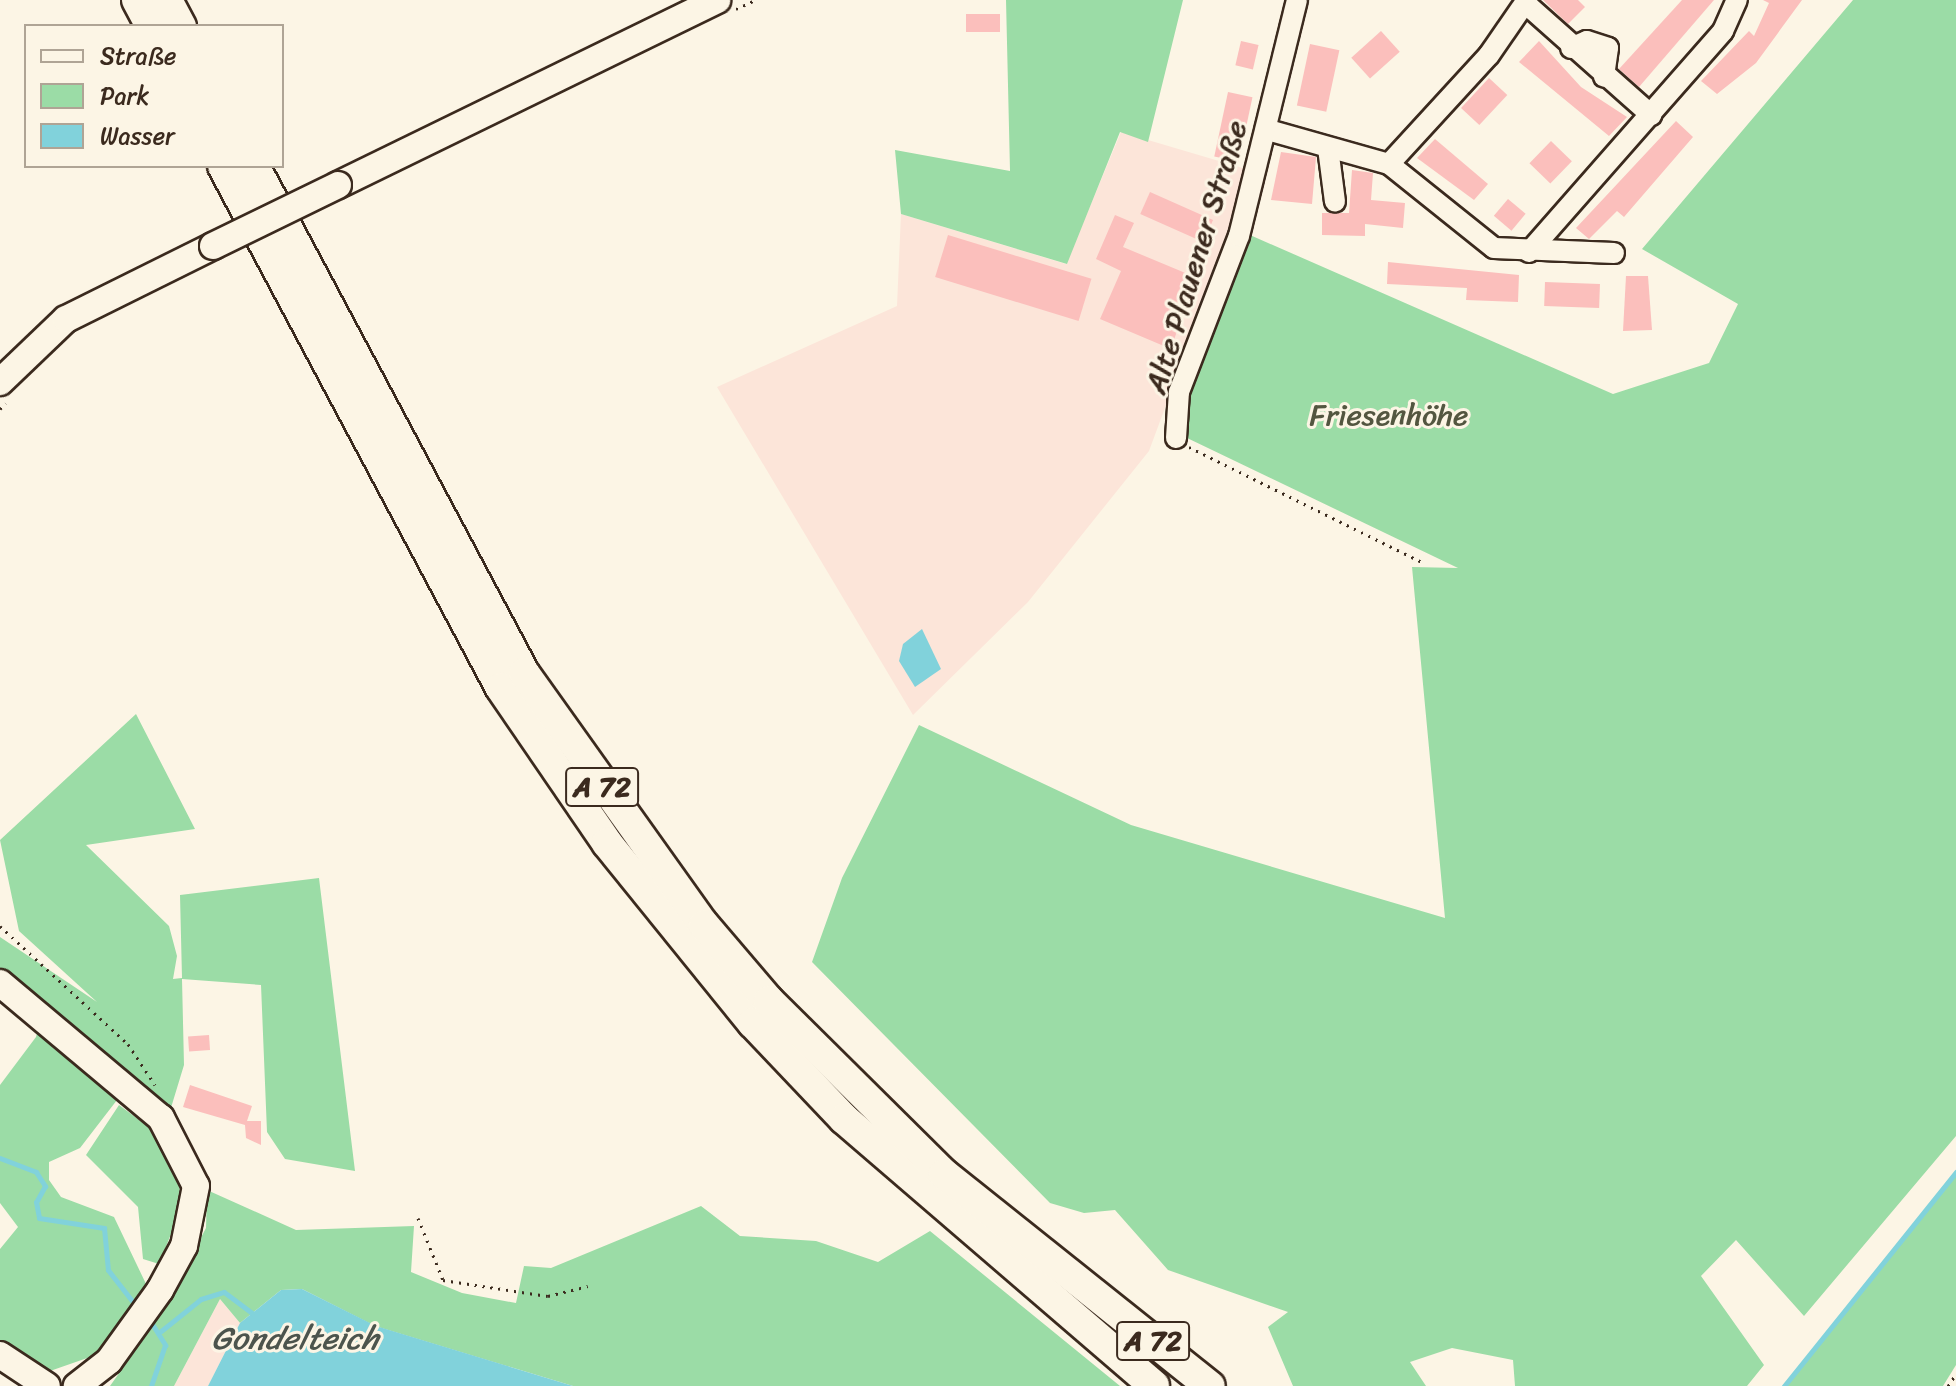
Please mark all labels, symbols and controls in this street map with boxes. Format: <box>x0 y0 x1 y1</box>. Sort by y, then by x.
legend <box>24 24 284 168</box>
text: Straße <box>100 35 176 77</box>
text: Park <box>100 75 149 117</box>
text: Wasser <box>100 115 175 157</box>
street label: Alte Plauener Straße <box>1137 116 1255 398</box>
park label: Friesenhöhe <box>1310 397 1468 433</box>
road number: A 72 <box>564 763 640 811</box>
road number: A 72 <box>1115 1317 1191 1365</box>
water label: Gondelteich <box>212 1320 378 1358</box>

